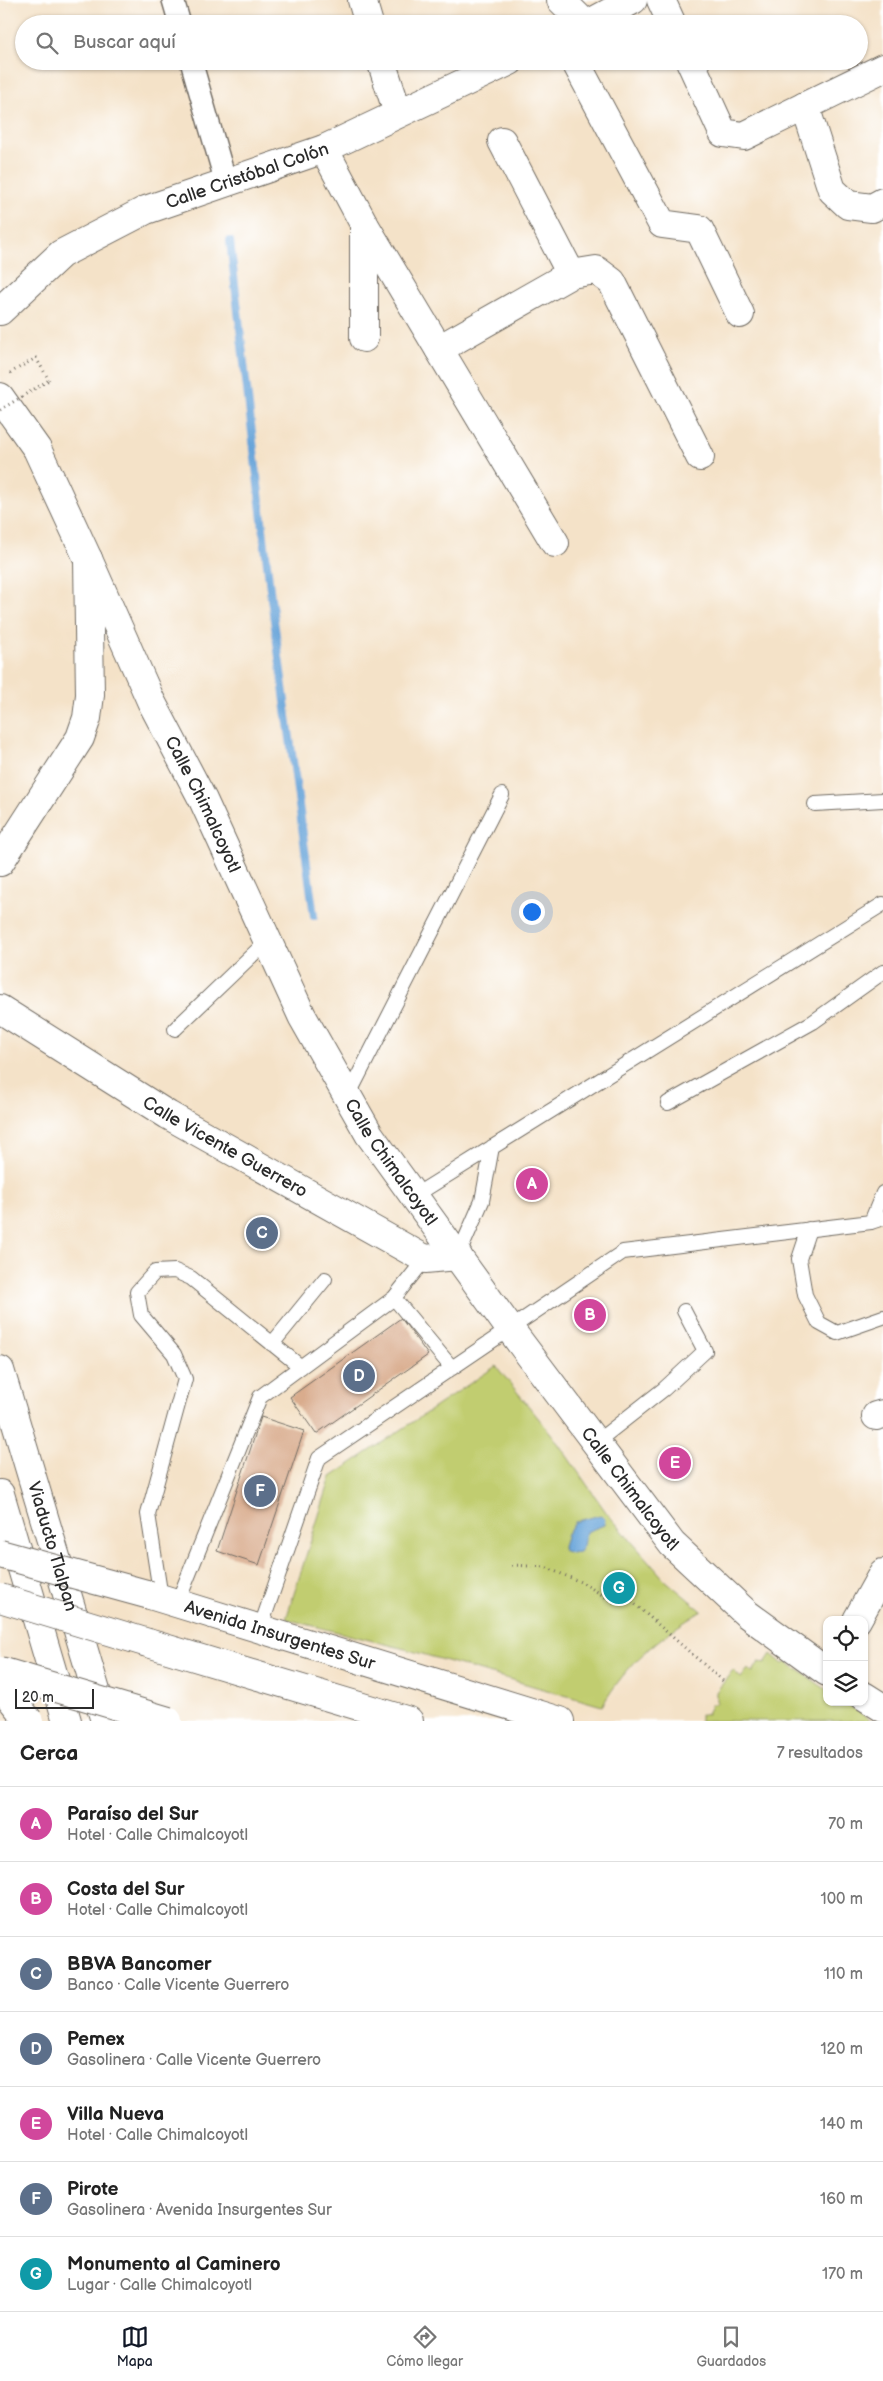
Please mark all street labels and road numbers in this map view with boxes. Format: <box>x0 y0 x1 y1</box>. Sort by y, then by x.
street label: Calle Cristóbal Colón <box>163 138 331 213</box>
street label: Calle Chimalcoyotl <box>160 733 245 876</box>
street label: Calle Vicente Guerrero <box>139 1092 311 1202</box>
street label: Calle Chimalcoyotl <box>340 1095 442 1230</box>
street label: Calle Chimalcoyotl <box>577 1423 683 1556</box>
street label: Viaducto Tlalpan <box>23 1479 82 1614</box>
street label: Avenida Insurgentes Sur <box>182 1596 378 1675</box>

